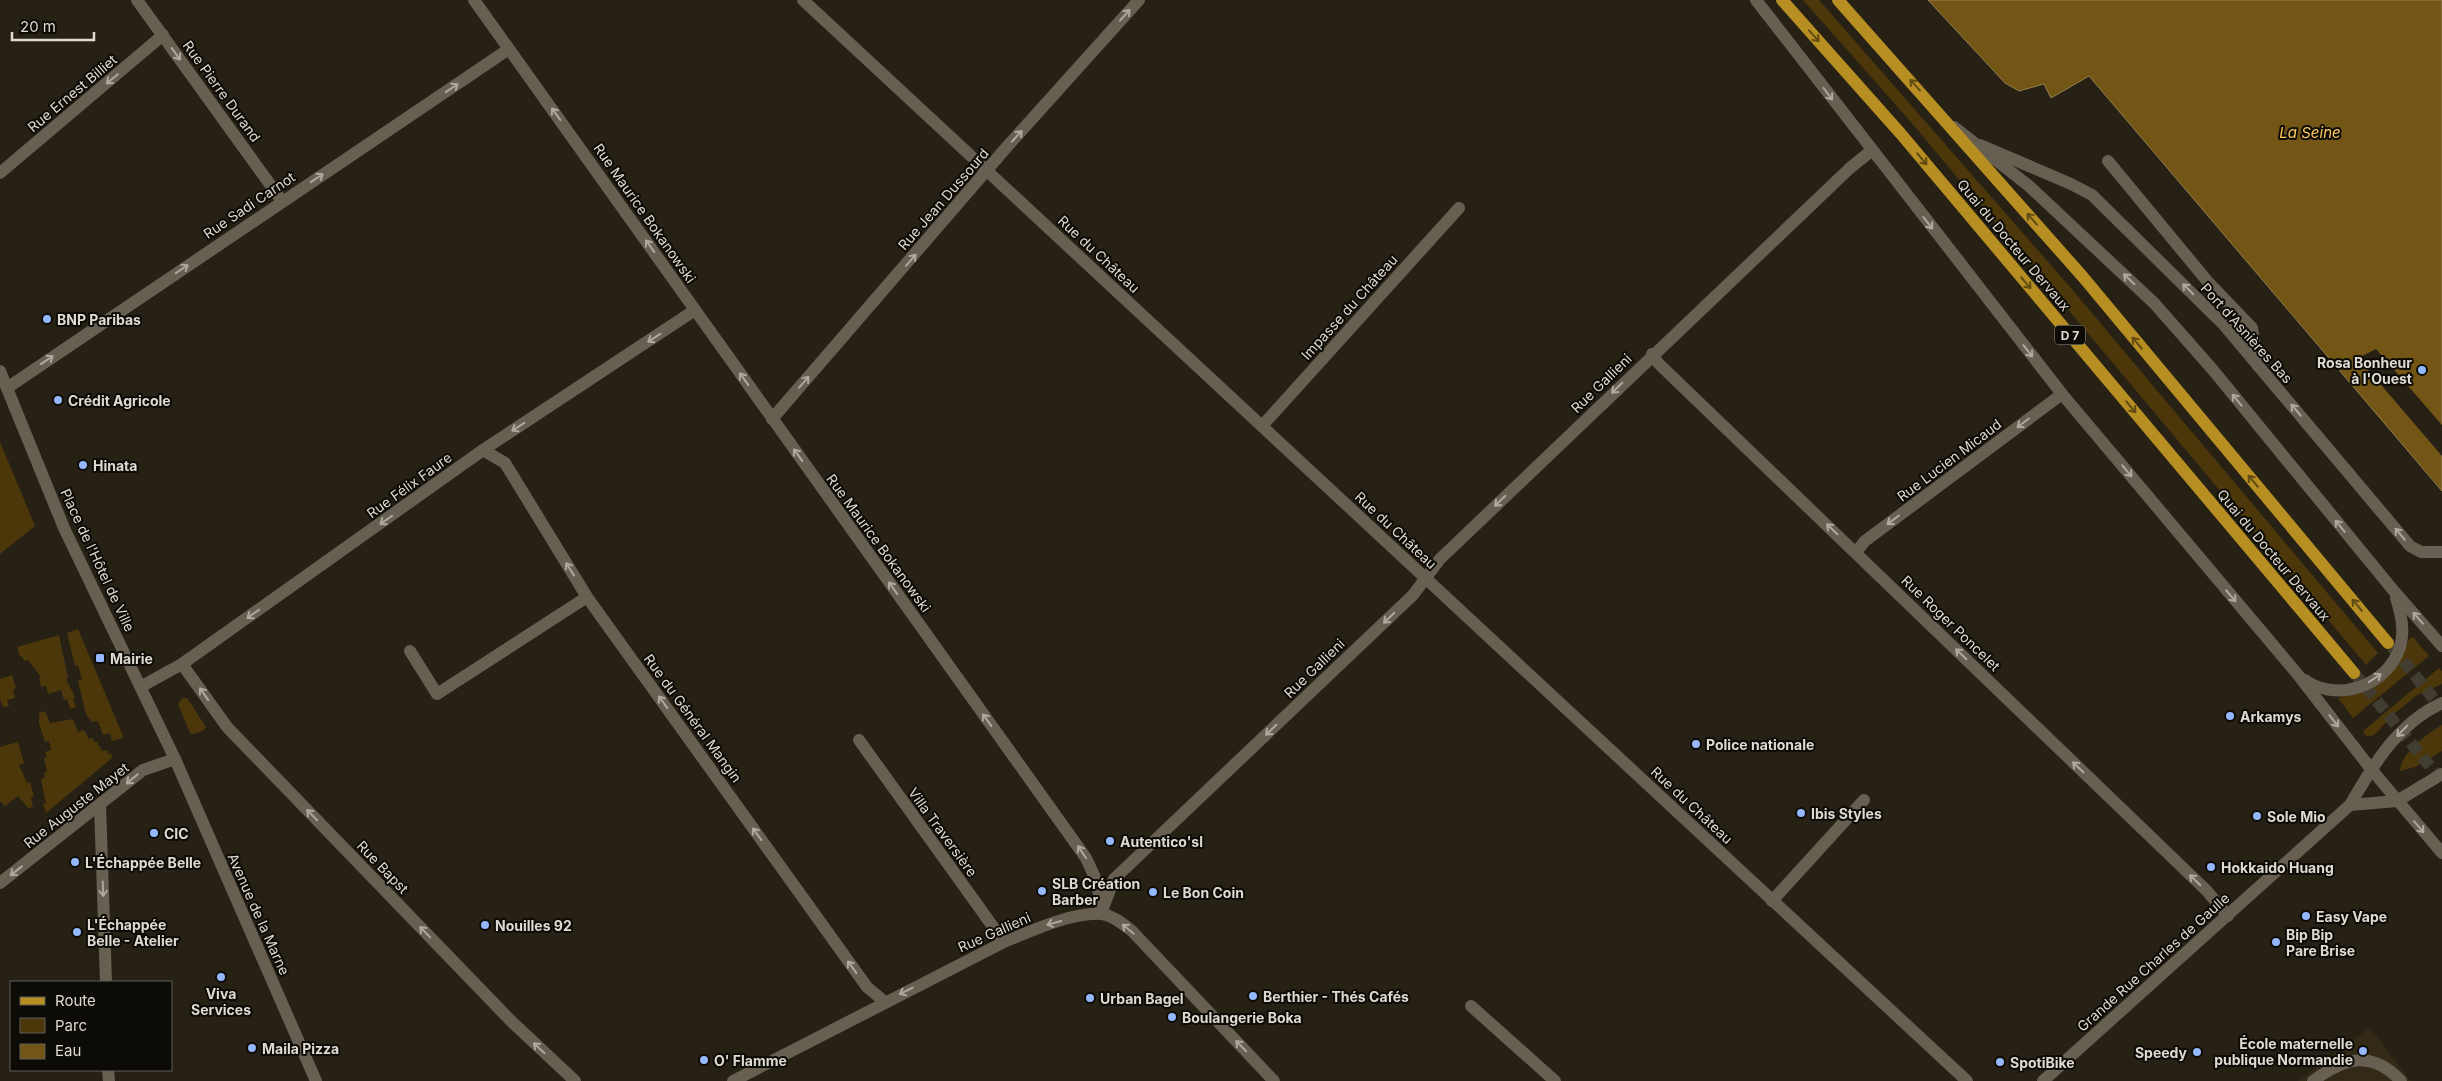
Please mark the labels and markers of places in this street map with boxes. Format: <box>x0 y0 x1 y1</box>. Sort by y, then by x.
place label: BNP Paribas <box>57 311 141 328</box>
marker: BNP Paribas <box>41 313 53 325</box>
place label: Rosa Bonheur à l'Ouest <box>2317 354 2412 387</box>
marker: Rosa Bonheur à l'Ouest <box>2416 364 2428 376</box>
place label: Crédit Agricole <box>68 392 171 409</box>
marker: Crédit Agricole <box>52 394 64 406</box>
place label: Hinata <box>93 457 137 474</box>
marker: Hinata <box>77 459 89 471</box>
place label: Mairie <box>110 650 153 667</box>
marker: Mairie <box>94 652 106 664</box>
place label: Arkamys <box>2240 708 2302 725</box>
marker: Arkamys <box>2224 710 2236 722</box>
place label: Police nationale <box>1706 736 1814 753</box>
marker: Police nationale <box>1690 738 1702 750</box>
place label: Ibis Styles <box>1811 805 1882 822</box>
marker: Ibis Styles <box>1795 807 1807 819</box>
place label: Sole Mio <box>2267 808 2326 825</box>
marker: Sole Mio <box>2251 810 2263 822</box>
place label: CIC <box>164 825 189 842</box>
marker: CIC <box>148 827 160 839</box>
place label: Autentico'sl <box>1120 833 1203 850</box>
marker: Autentico'sl <box>1104 835 1116 847</box>
place label: L'Échappée Belle <box>85 853 201 871</box>
marker: L'Échappée Belle <box>69 856 81 868</box>
place label: Hokkaido Huang <box>2221 859 2334 876</box>
marker: Hokkaido Huang <box>2205 861 2217 873</box>
place label: SLB Création Barber <box>1052 875 1140 908</box>
place label: Le Bon Coin <box>1163 884 1244 901</box>
marker: SLB Création Barber <box>1036 885 1048 897</box>
marker: Le Bon Coin <box>1147 886 1159 898</box>
place label: Easy Vape <box>2316 908 2387 925</box>
marker: Easy Vape <box>2300 910 2312 922</box>
place label: L'Échappée Belle - Atelier <box>87 915 179 949</box>
place label: Nouilles 92 <box>495 917 572 934</box>
marker: Nouilles 92 <box>479 919 491 931</box>
marker: L'Échappée Belle - Atelier <box>71 926 83 938</box>
place label: Bip Bip Pare Brise <box>2286 926 2355 959</box>
marker: Bip Bip Pare Brise <box>2270 936 2282 948</box>
marker: Viva Services <box>215 971 227 983</box>
place label: Viva Services <box>191 985 251 1018</box>
place label: Berthier - Thés Cafés <box>1263 988 1409 1005</box>
place label: Urban Bagel <box>1100 990 1184 1007</box>
marker: Berthier - Thés Cafés <box>1247 990 1259 1002</box>
marker: Urban Bagel <box>1084 992 1096 1004</box>
place label: Boulangerie Boka <box>1182 1009 1302 1026</box>
marker: Boulangerie Boka <box>1166 1011 1178 1023</box>
place label: École maternelle publique Normandie <box>2214 1034 2353 1068</box>
place label: Maila Pizza <box>262 1040 339 1057</box>
marker: Maila Pizza <box>246 1042 258 1054</box>
place label: Speedy <box>2135 1044 2188 1061</box>
marker: École maternelle publique Normandie <box>2357 1045 2369 1057</box>
marker: Speedy <box>2191 1046 2203 1058</box>
place label: O' Flamme <box>714 1052 787 1069</box>
marker: O' Flamme <box>698 1054 710 1066</box>
place label: SpotiBike <box>2010 1054 2075 1071</box>
marker: SpotiBike <box>1994 1056 2006 1068</box>

